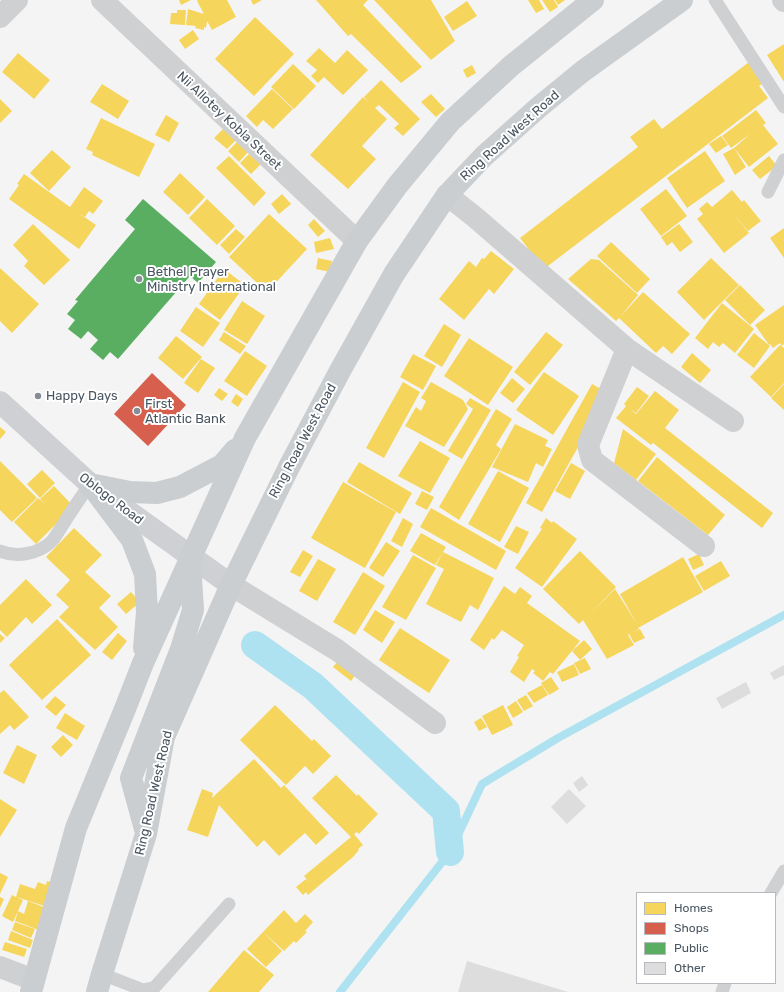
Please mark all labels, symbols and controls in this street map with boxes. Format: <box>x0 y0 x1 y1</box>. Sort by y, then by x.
street label: Nii Allotey Kobla Street <box>174 69 284 173</box>
street label: Ring Road West Road <box>457 88 563 184</box>
place label: Bethel Prayer Ministry International <box>147 264 276 295</box>
marker: Bethel Prayer Ministry International <box>134 274 144 284</box>
street label: Ring Road West Road <box>266 381 340 501</box>
place label: Happy Days <box>46 388 118 404</box>
marker: Happy Days <box>33 391 43 401</box>
place label: First Atlantic Bank <box>145 396 226 427</box>
marker: First Atlantic Bank <box>132 406 142 416</box>
street label: Oblogo Road <box>76 470 146 528</box>
street label: Ring Road West Road <box>132 729 176 857</box>
legend <box>636 892 776 984</box>
text: Homes <box>674 901 713 915</box>
text: Shops <box>674 921 709 935</box>
text: Public <box>674 941 709 955</box>
text: Other <box>674 961 705 975</box>

